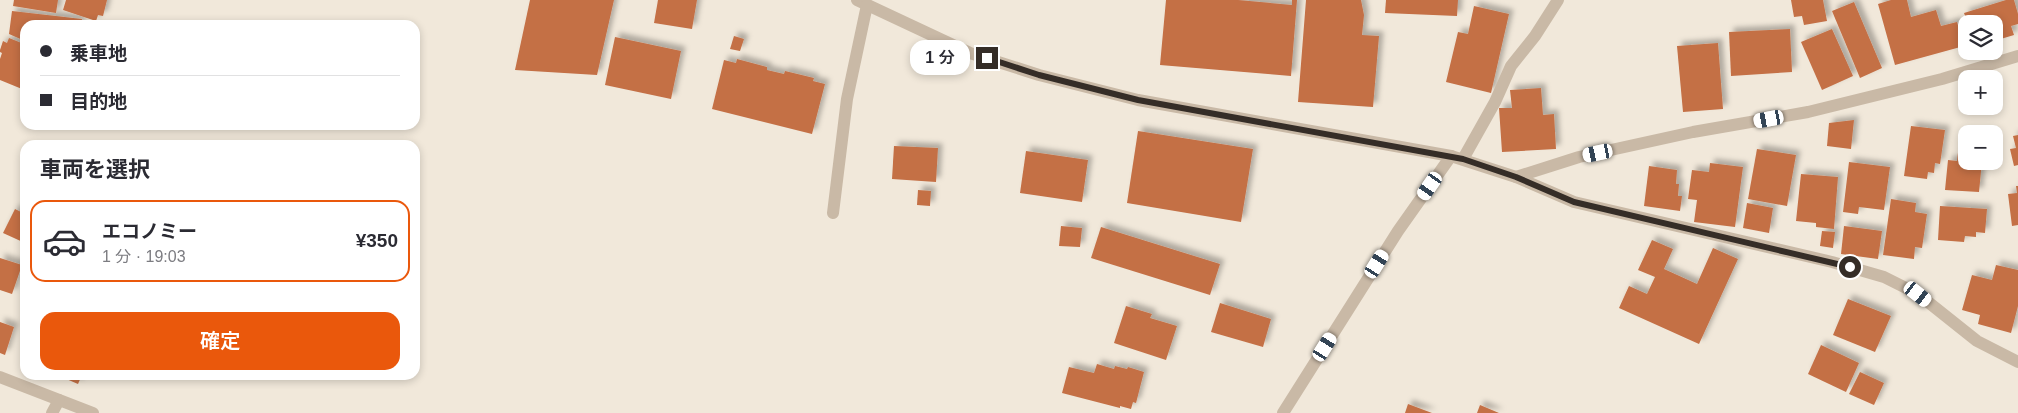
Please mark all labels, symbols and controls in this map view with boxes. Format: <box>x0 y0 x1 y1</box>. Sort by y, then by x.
map controls <box>1958 15 2003 170</box>
button: layers <box>1958 15 2003 60</box>
callout: 1 分 <box>910 40 970 76</box>
text: 乗車地 <box>70 43 127 64</box>
route end <box>976 47 998 69</box>
text: 1 分 <box>925 49 955 66</box>
button: + <box>1958 70 2003 115</box>
text: 目的地 <box>70 91 127 112</box>
car <box>1752 109 1785 129</box>
button: − <box>1958 125 2003 170</box>
car <box>1581 143 1614 163</box>
text: 車両を選択 <box>40 157 150 182</box>
car <box>1415 169 1444 203</box>
icon: car <box>42 219 87 264</box>
text: エコノミー <box>102 221 197 242</box>
text: ¥350 <box>356 230 398 251</box>
car <box>1362 247 1391 281</box>
text: 1 分 · 19:03 <box>102 248 186 265</box>
route start <box>1839 256 1861 278</box>
car <box>1901 279 1934 309</box>
button: 確定 <box>40 312 400 370</box>
car <box>1310 330 1339 364</box>

